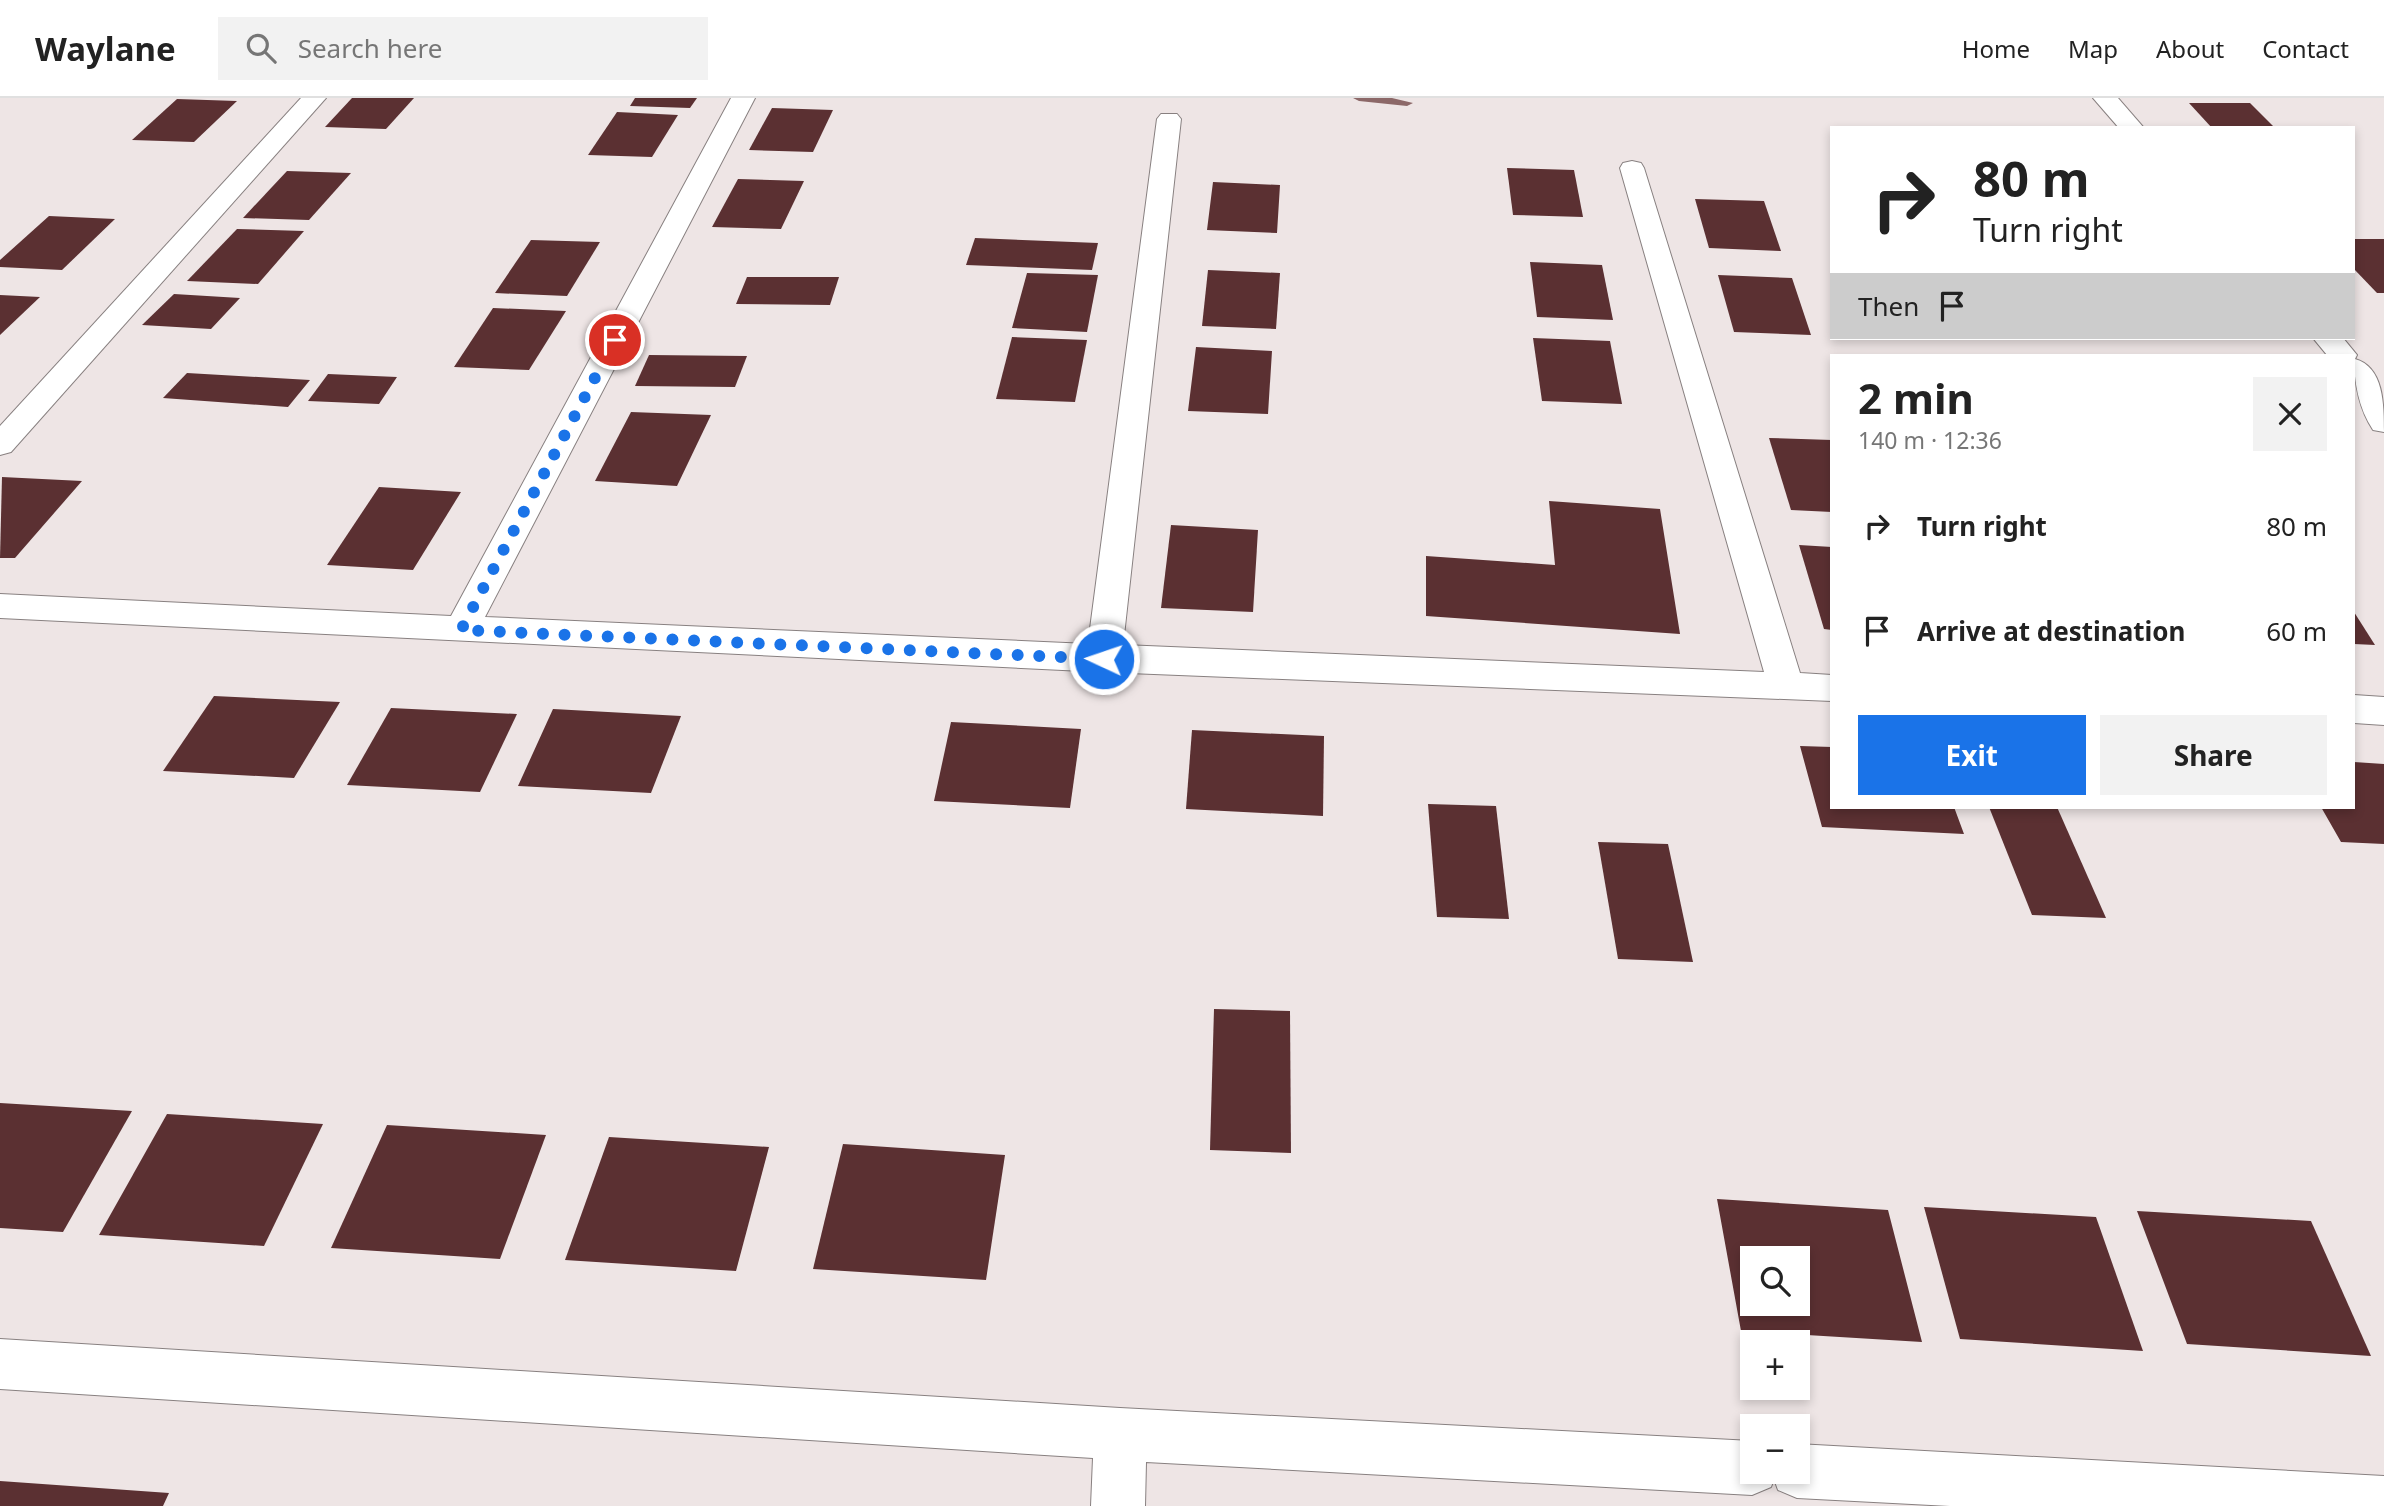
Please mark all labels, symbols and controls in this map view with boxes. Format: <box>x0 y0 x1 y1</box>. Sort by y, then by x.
search box <box>218 17 708 80</box>
text: Waylane <box>35 26 176 71</box>
icon: search <box>242 29 280 67</box>
text: Search here <box>298 30 442 66</box>
text: Home <box>1962 32 2030 65</box>
text: Map <box>2068 32 2118 65</box>
text: About <box>2156 32 2224 65</box>
text: Contact <box>2262 32 2349 65</box>
text: 80 m <box>1973 145 2090 211</box>
icon: right <box>1858 154 1949 245</box>
text: Turn right <box>1973 208 2123 251</box>
icon: arrive <box>1933 287 1971 325</box>
text: Then <box>1858 288 1919 324</box>
pin <box>585 310 645 370</box>
icon: arrive <box>596 321 634 359</box>
text: 2 min <box>1858 369 1974 426</box>
button: close <box>2253 377 2327 451</box>
text: 140 m · 12:36 <box>1858 424 2002 456</box>
icon: right <box>1858 507 1896 545</box>
text: Turn right <box>1917 508 2047 544</box>
text: 80 m <box>2266 508 2327 544</box>
icon: arrive <box>1858 612 1896 650</box>
text: Arrive at destination <box>1917 613 2186 649</box>
text: 60 m <box>2266 613 2327 649</box>
position arrow <box>1067 622 1141 696</box>
button: Exit <box>1858 715 2086 795</box>
button: Share <box>2100 715 2327 795</box>
map controls <box>1740 1246 1810 1484</box>
button: search <box>1740 1246 1810 1316</box>
button: + <box>1740 1330 1810 1400</box>
button: − <box>1740 1414 1810 1484</box>

